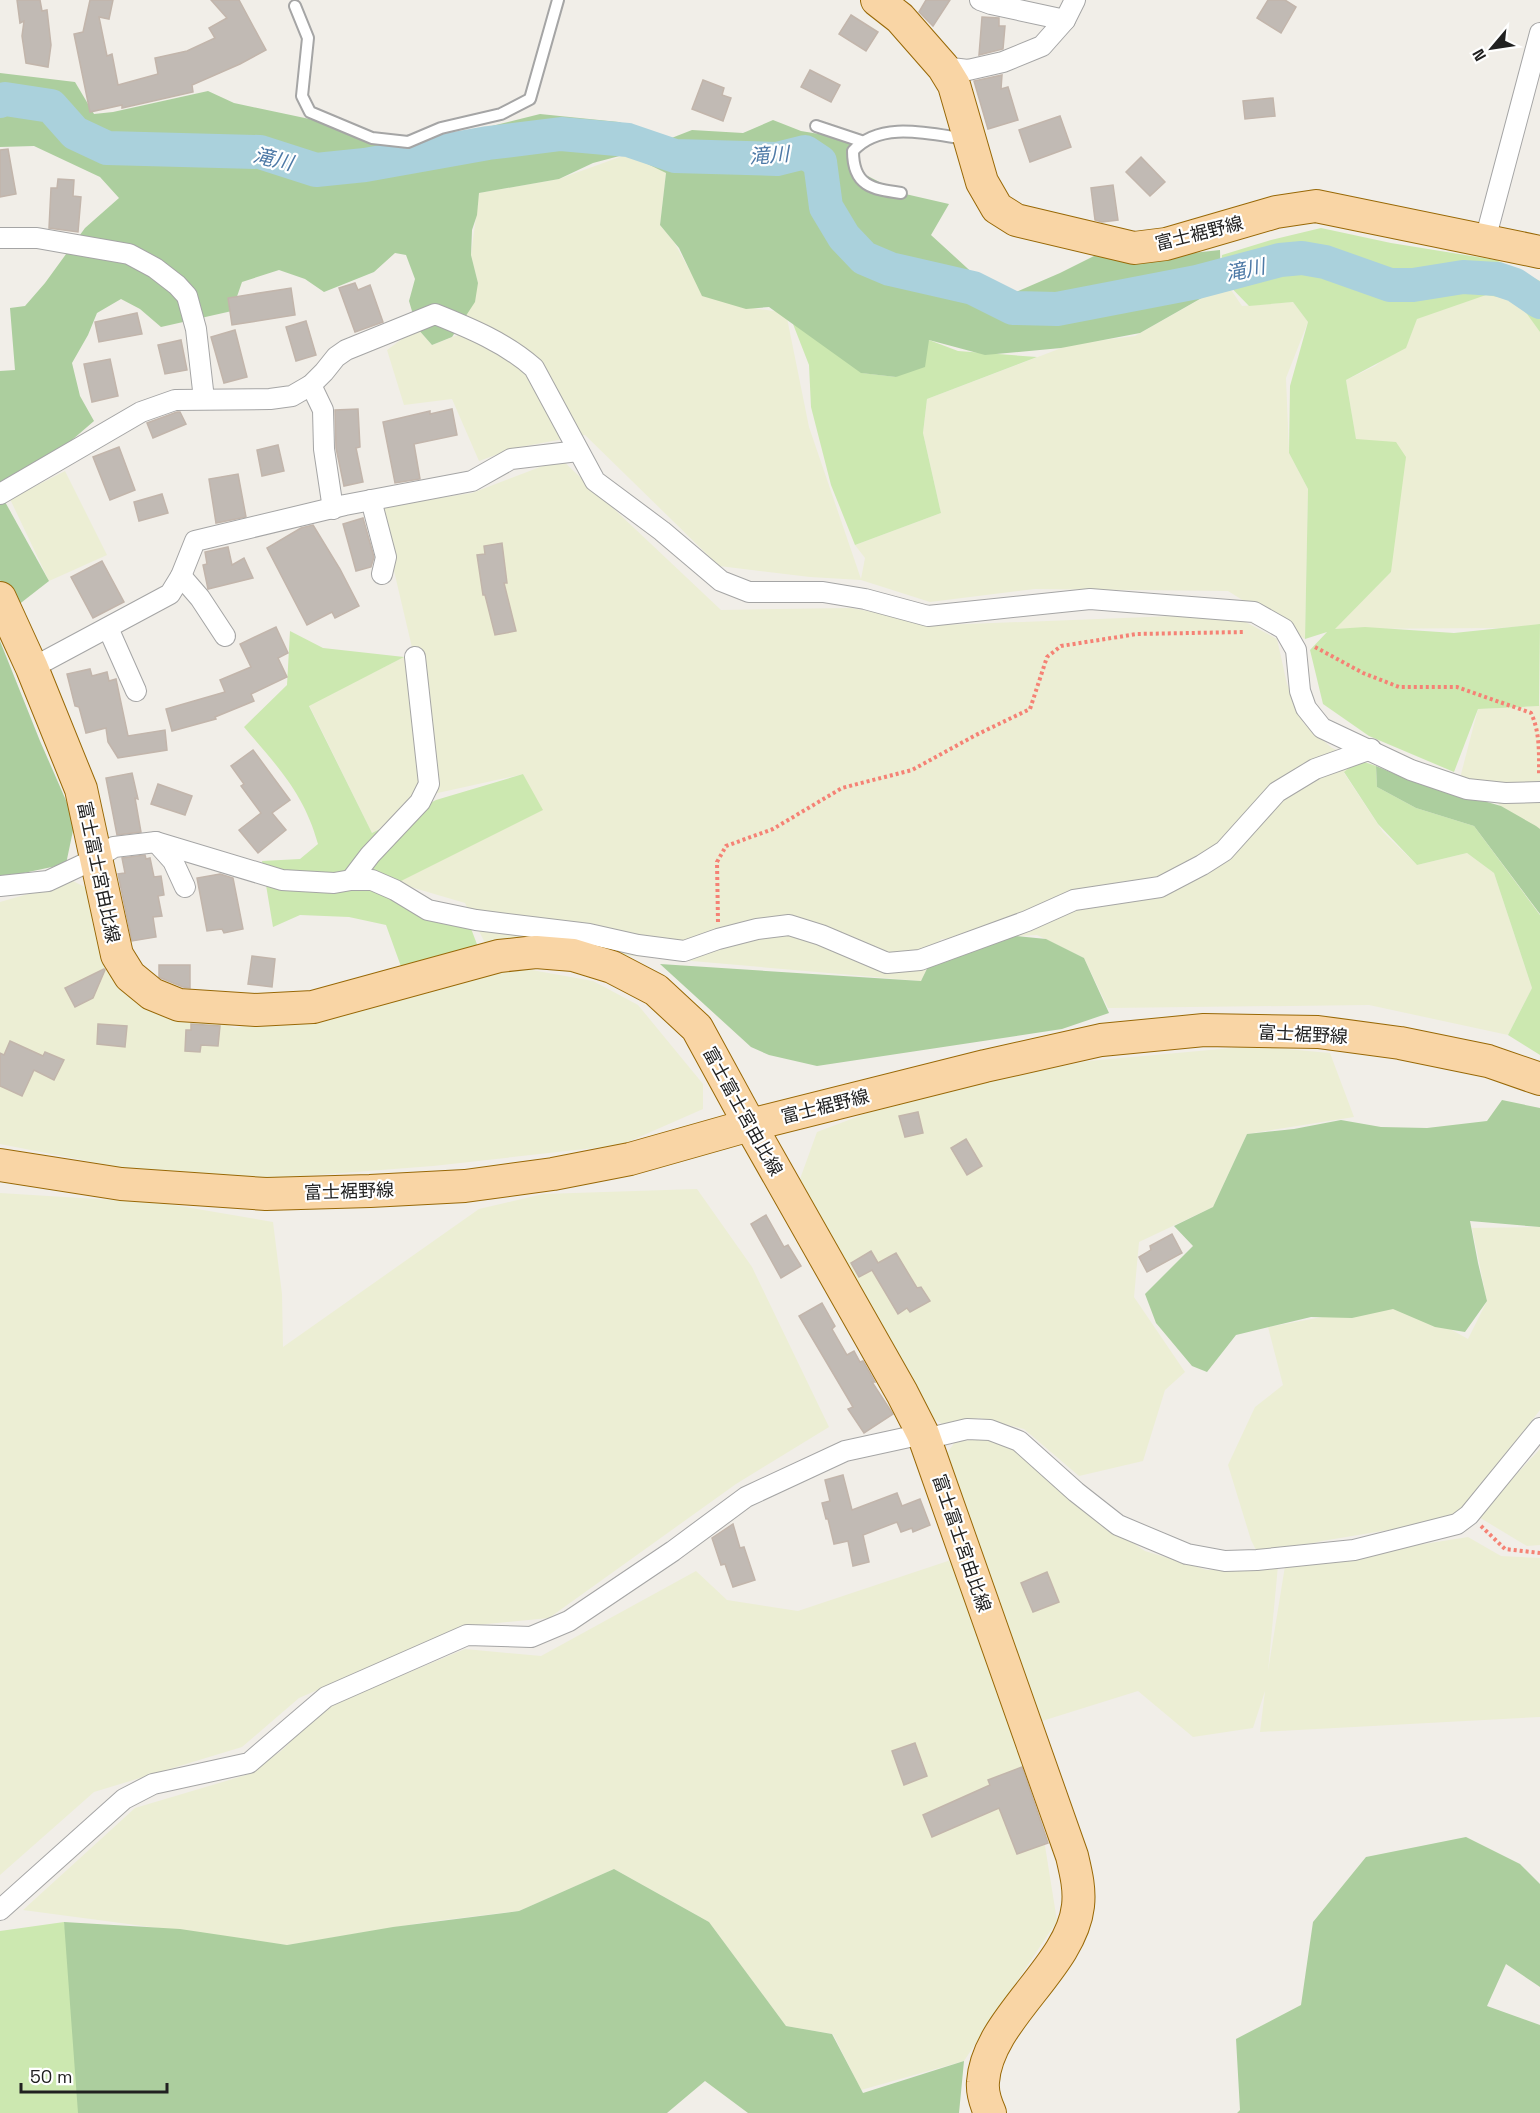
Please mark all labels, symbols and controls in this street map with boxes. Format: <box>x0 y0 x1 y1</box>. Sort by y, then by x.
north arrow <box>1462 18 1522 78</box>
text: N <box>1468 45 1491 65</box>
water label: 滝川 <box>748 140 792 169</box>
water label: 滝川 <box>251 142 297 177</box>
street label: 富士裾野線 <box>1153 211 1245 255</box>
water label: 滝川 <box>1223 253 1269 287</box>
street label: 富士富士宮由比線 <box>73 799 125 945</box>
street label: 富士裾野線 <box>1257 1020 1349 1048</box>
street label: 富士富士宮由比線 <box>698 1042 788 1180</box>
street label: 富士裾野線 <box>779 1084 871 1128</box>
street label: 富士裾野線 <box>304 1178 394 1204</box>
street label: 富士富士宮由比線 <box>928 1471 996 1615</box>
scale bar <box>21 2056 166 2094</box>
text: 50 m <box>30 2065 72 2088</box>

